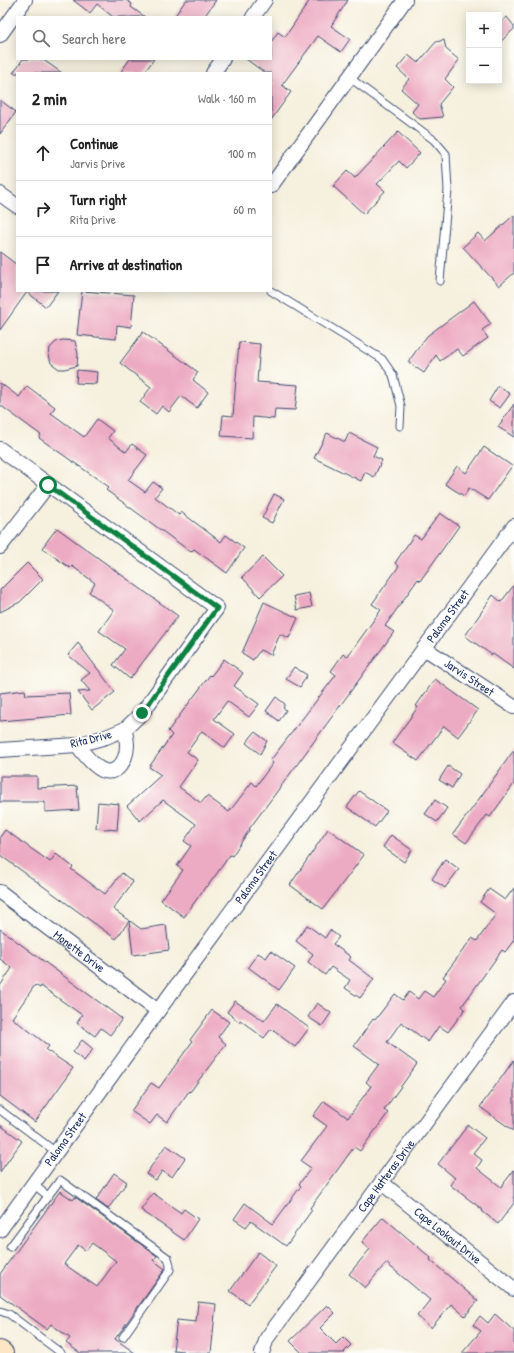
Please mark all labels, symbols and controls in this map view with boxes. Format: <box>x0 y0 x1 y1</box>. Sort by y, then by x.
map controls <box>466 12 502 84</box>
button: + <box>466 12 502 48</box>
search box <box>16 16 272 60</box>
icon: search <box>30 27 52 49</box>
text: Search here <box>62 28 126 49</box>
button: − <box>466 48 502 84</box>
text: 2 min <box>32 87 67 110</box>
text: Walk · 160 m <box>198 89 256 107</box>
text: Continue <box>70 133 118 154</box>
icon: ahead <box>32 142 54 164</box>
text: 100 m <box>228 144 256 162</box>
text: Jarvis Drive <box>70 154 125 172</box>
text: Turn right <box>70 189 126 210</box>
icon: right <box>32 198 54 220</box>
text: 60 m <box>233 200 256 218</box>
text: Rita Drive <box>70 210 116 228</box>
icon: arrive <box>32 254 54 276</box>
text: Arrive at destination <box>70 254 182 275</box>
route start <box>39 476 57 494</box>
street label: Paloma Street <box>422 585 473 646</box>
street label: Jarvis Street <box>441 655 499 700</box>
route end <box>133 704 151 722</box>
street label: Rita Drive <box>68 725 114 752</box>
street label: Paloma Street <box>231 846 282 907</box>
street label: Monette Drive <box>50 926 109 976</box>
street label: Paloma Street <box>40 1108 91 1169</box>
street label: Cape Hatteras Drive <box>353 1135 418 1216</box>
street label: Cape Lookout Drive <box>410 1203 485 1268</box>

